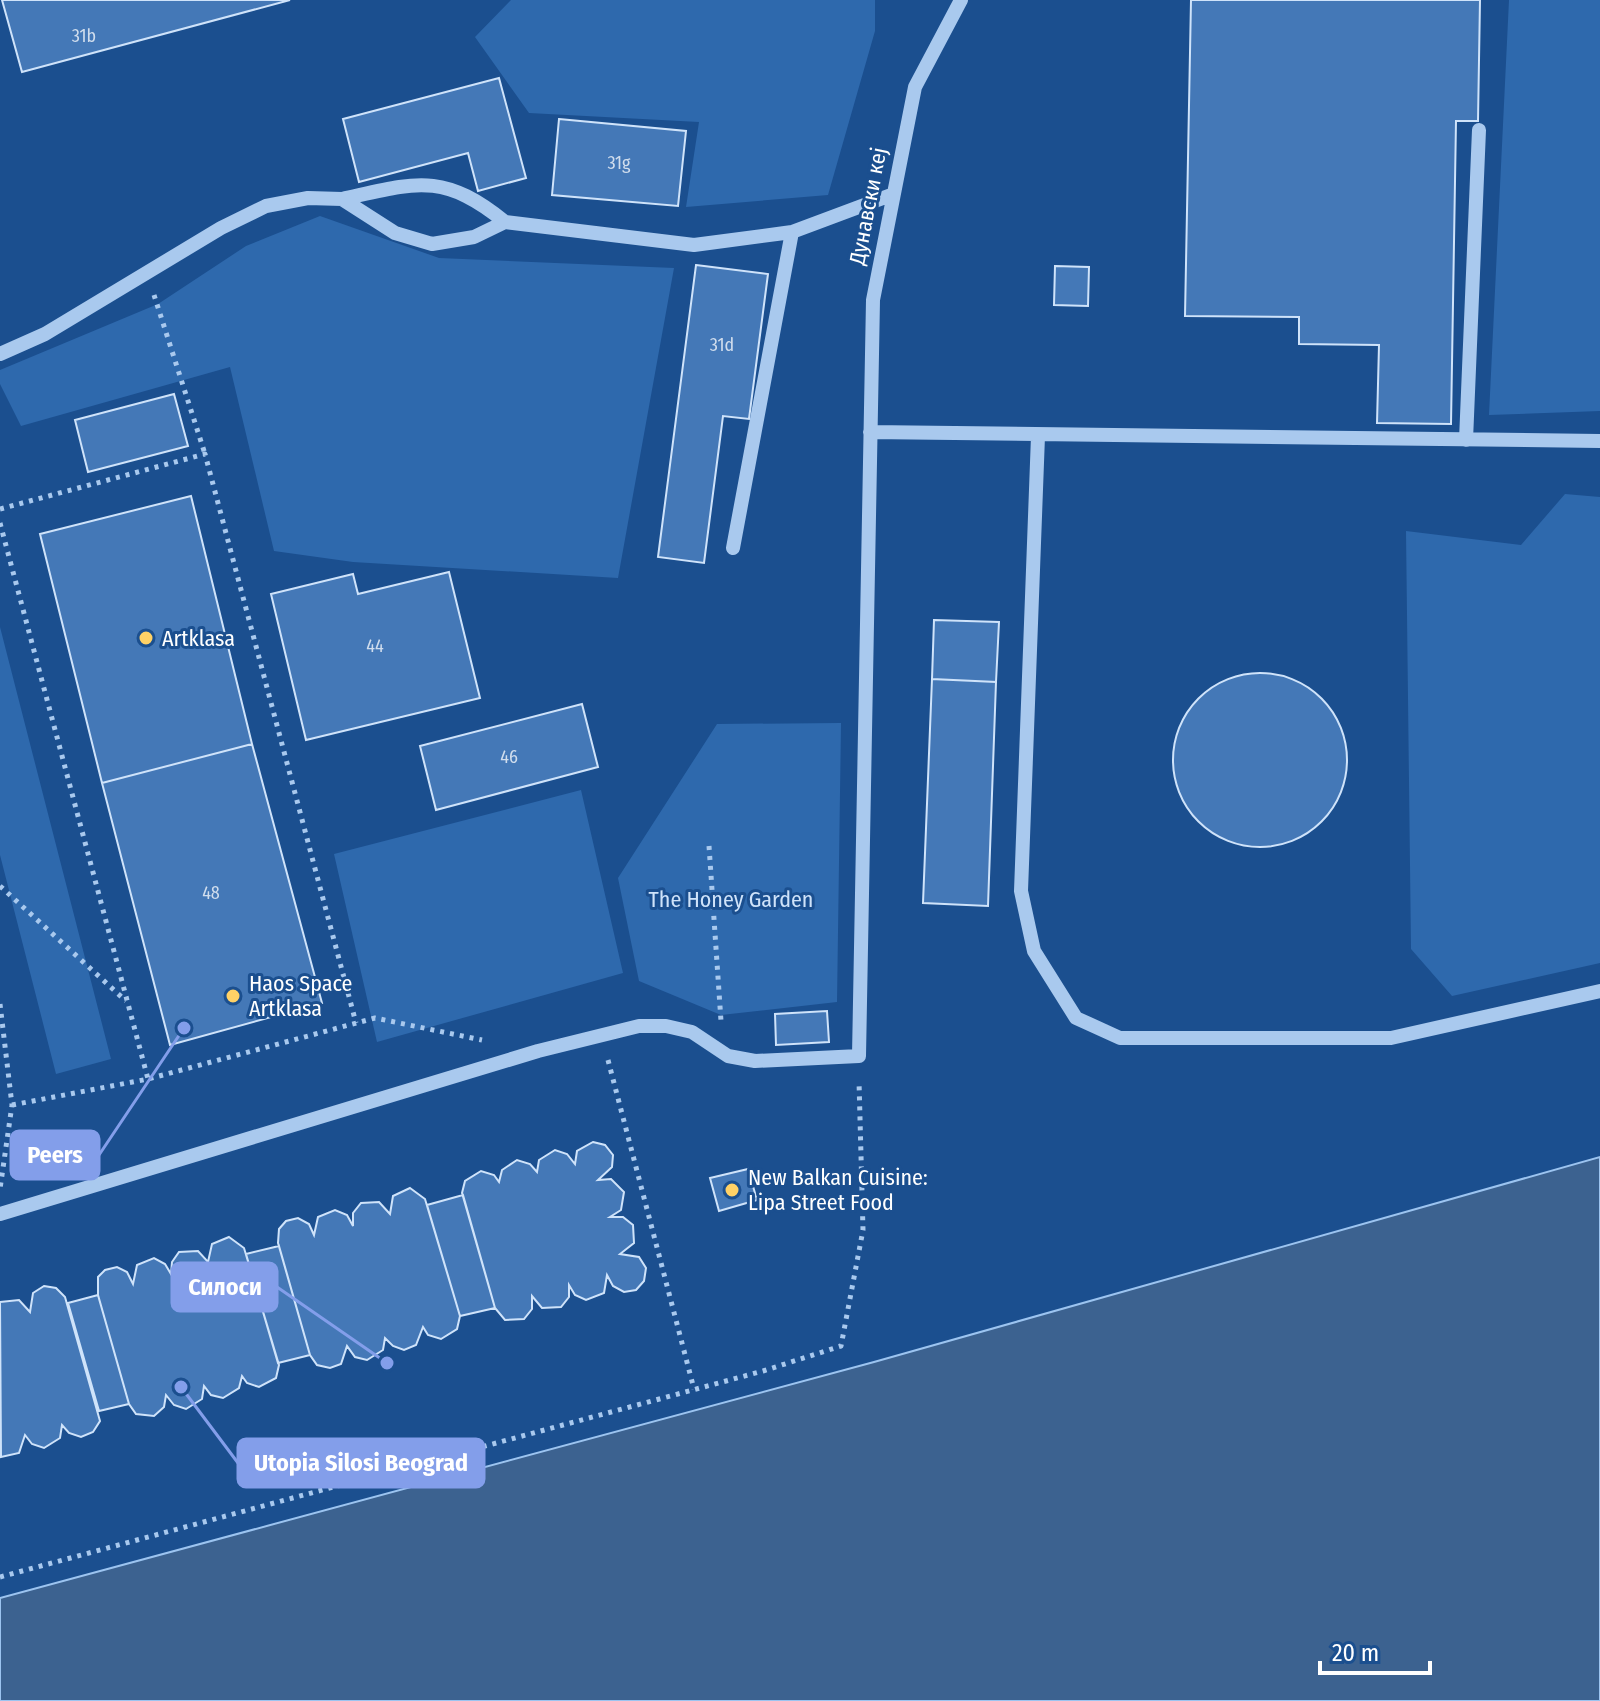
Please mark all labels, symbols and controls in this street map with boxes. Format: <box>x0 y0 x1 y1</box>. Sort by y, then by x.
house number: 31b <box>72 25 96 47</box>
street label: Дунавски кеј <box>843 145 893 268</box>
house number: 31g <box>607 152 631 174</box>
house number: 31d <box>710 334 734 356</box>
place label: Artklasa <box>162 625 235 652</box>
marker: Artklasa <box>137 629 155 647</box>
house number: 44 <box>366 635 384 657</box>
house number: 46 <box>500 746 518 768</box>
house number: 48 <box>202 882 220 904</box>
park label: The Honey Garden <box>649 886 813 913</box>
place label: Haos Space Artklasa <box>249 970 352 1022</box>
marker: Haos Space Artklasa <box>224 987 242 1005</box>
callout: Peers <box>11 1131 99 1179</box>
text: Peers <box>27 1141 83 1169</box>
place label: New Balkan Cuisine: Lipa Street Food <box>748 1164 928 1216</box>
marker: New Balkan Cuisine: Lipa Street Food <box>723 1181 741 1199</box>
callout: Силоси <box>172 1263 277 1311</box>
text: Силоси <box>188 1273 262 1301</box>
callout: Utopia Silosi Beograd <box>238 1439 484 1487</box>
text: Utopia Silosi Beograd <box>254 1449 468 1477</box>
scale bar <box>1320 1625 1430 1675</box>
text: 20 m <box>1332 1639 1379 1667</box>

